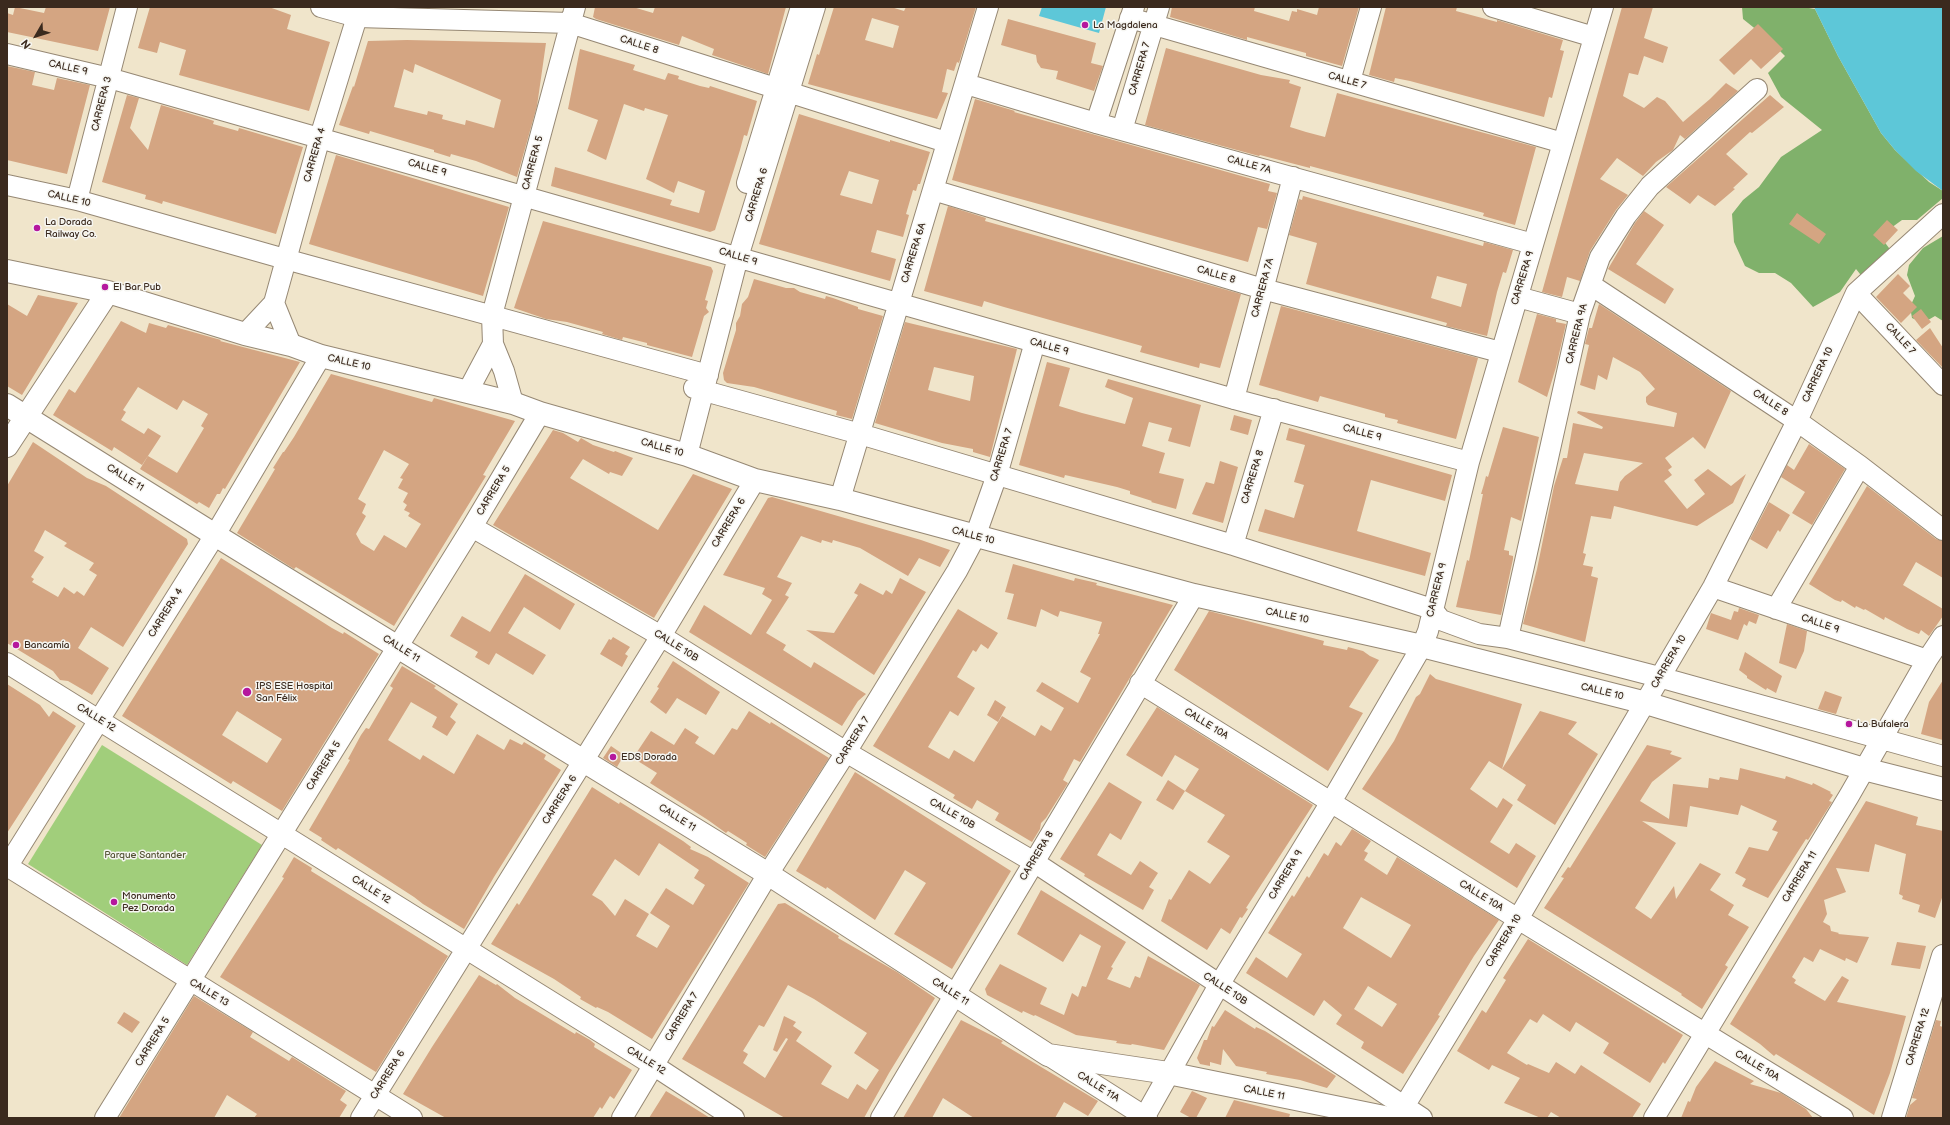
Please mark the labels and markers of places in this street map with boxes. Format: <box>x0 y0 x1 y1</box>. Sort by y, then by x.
place label: La Magdalena <box>1093 19 1158 31</box>
marker: La Magdalena <box>1080 20 1090 30</box>
place label: La Dorada Railway Co. <box>45 216 96 240</box>
marker: La Dorada Railway Co. <box>32 223 42 233</box>
place label: El Bar Pub <box>113 281 161 293</box>
marker: El Bar Pub <box>100 282 110 292</box>
place label: Bancamía <box>24 639 69 651</box>
marker: Bancamía <box>11 640 21 650</box>
place label: IPS ESE Hospital San Félix <box>256 680 333 704</box>
marker: IPS ESE Hospital San Félix <box>241 686 253 698</box>
place label: La Bufalera <box>1857 718 1909 730</box>
marker: La Bufalera <box>1844 719 1854 729</box>
place label: EDS Dorada <box>621 751 677 763</box>
marker: EDS Dorada <box>608 752 618 762</box>
place label: Monumento Pez Dorada <box>122 890 176 914</box>
marker: Monumento Pez Dorada <box>109 897 119 907</box>

